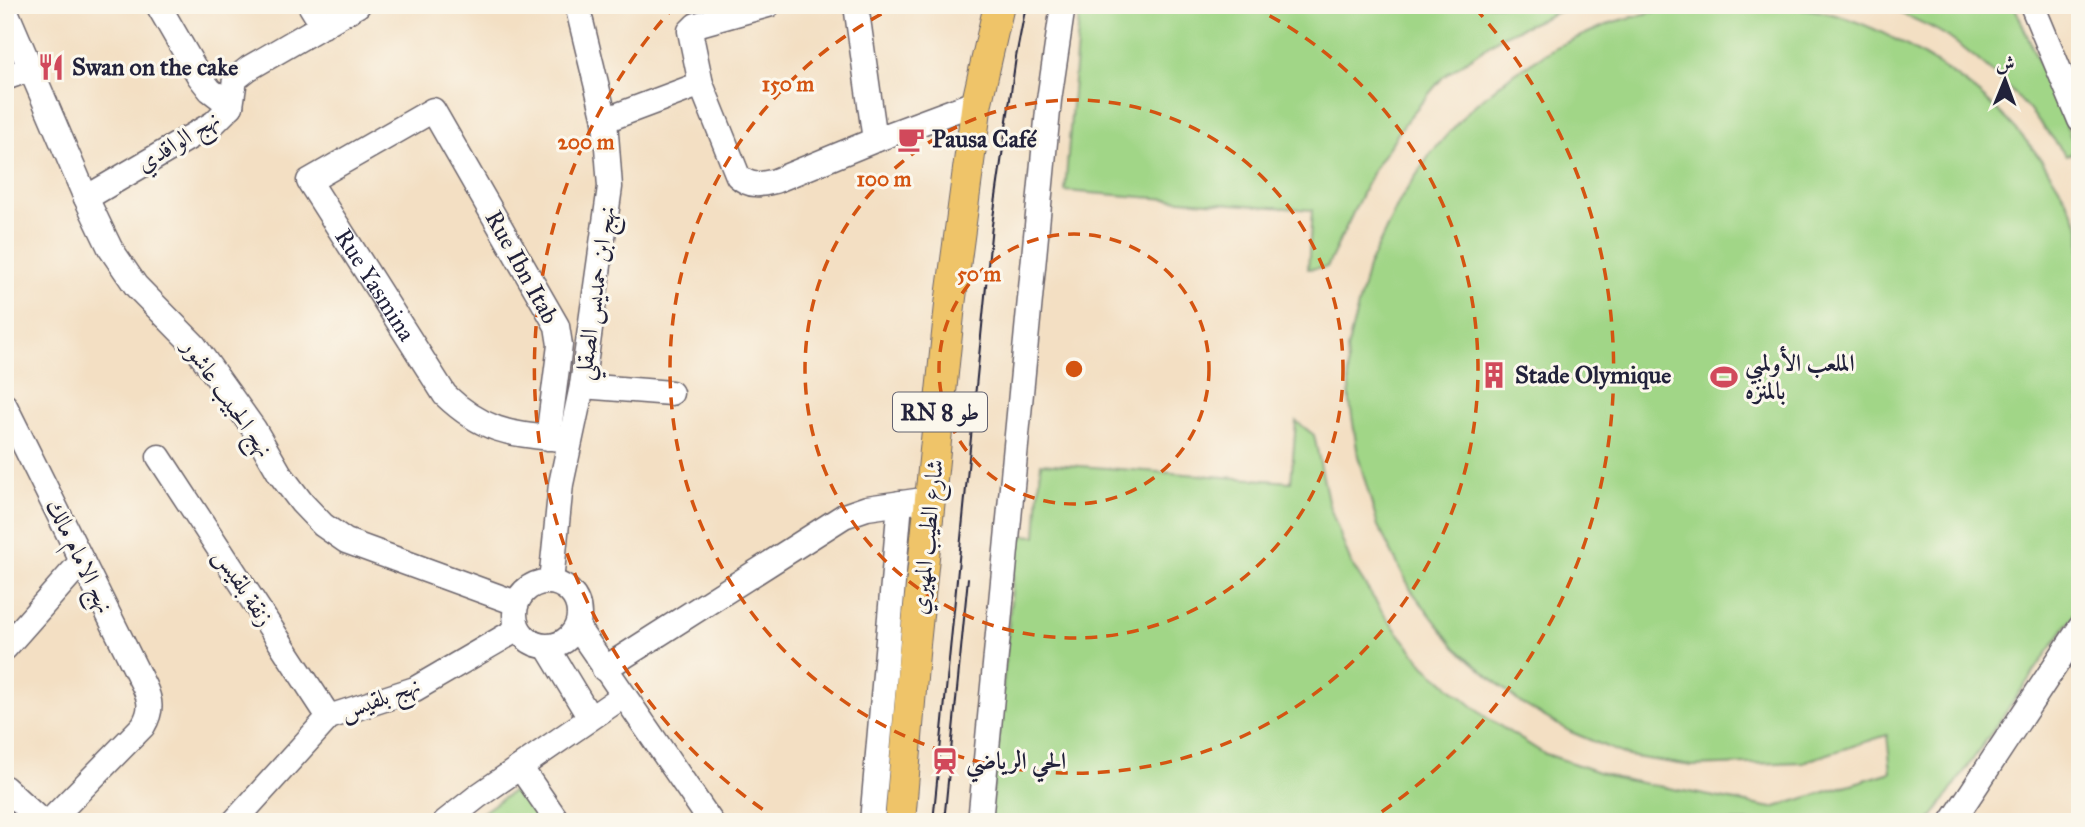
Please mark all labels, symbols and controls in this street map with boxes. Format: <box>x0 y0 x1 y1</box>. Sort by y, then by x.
north arrow <box>1969 46 2039 116</box>
restaurant icon: Swan on the cake <box>36 52 66 82</box>
place label: Swan on the cake <box>72 52 238 82</box>
text: ش <box>1996 52 2015 75</box>
text: 150 m <box>762 71 814 97</box>
street label: نهج الواقدي <box>131 104 229 183</box>
cafe icon: Pausa Café <box>896 124 926 154</box>
place label: Pausa Café <box>932 124 1038 154</box>
text: 200 m <box>558 129 615 155</box>
text: 100 m <box>857 166 912 192</box>
street label: نهج ابن حمديس الصقلي <box>568 204 630 383</box>
street label: Rue Ibn Itab <box>479 205 565 329</box>
street label: Rue Yasmina <box>328 223 422 347</box>
text: 50 m <box>957 261 1001 287</box>
street label: نهج الحبيب عاشور <box>170 331 280 467</box>
place label: الملعب الأولمبي بالمنزه <box>1745 345 1855 406</box>
centre of rings <box>1062 357 1086 381</box>
building icon: Stade Olymique <box>1479 360 1509 390</box>
place label: Stade Olymique <box>1515 360 1671 390</box>
sports icon: الملعب الأولمبي بالمنزه <box>1709 362 1739 392</box>
road number: RN 8 طو <box>893 392 987 432</box>
street label: شارع الطيب المهيري <box>904 458 955 617</box>
street label: نهج الامام مالك <box>34 494 121 621</box>
street label: زنقة بلقيس <box>207 542 280 632</box>
street label: نهج بلقيس <box>336 670 426 732</box>
station icon: الحي الرياضي <box>930 746 960 776</box>
place label: الحي الرياضي <box>966 746 1066 783</box>

